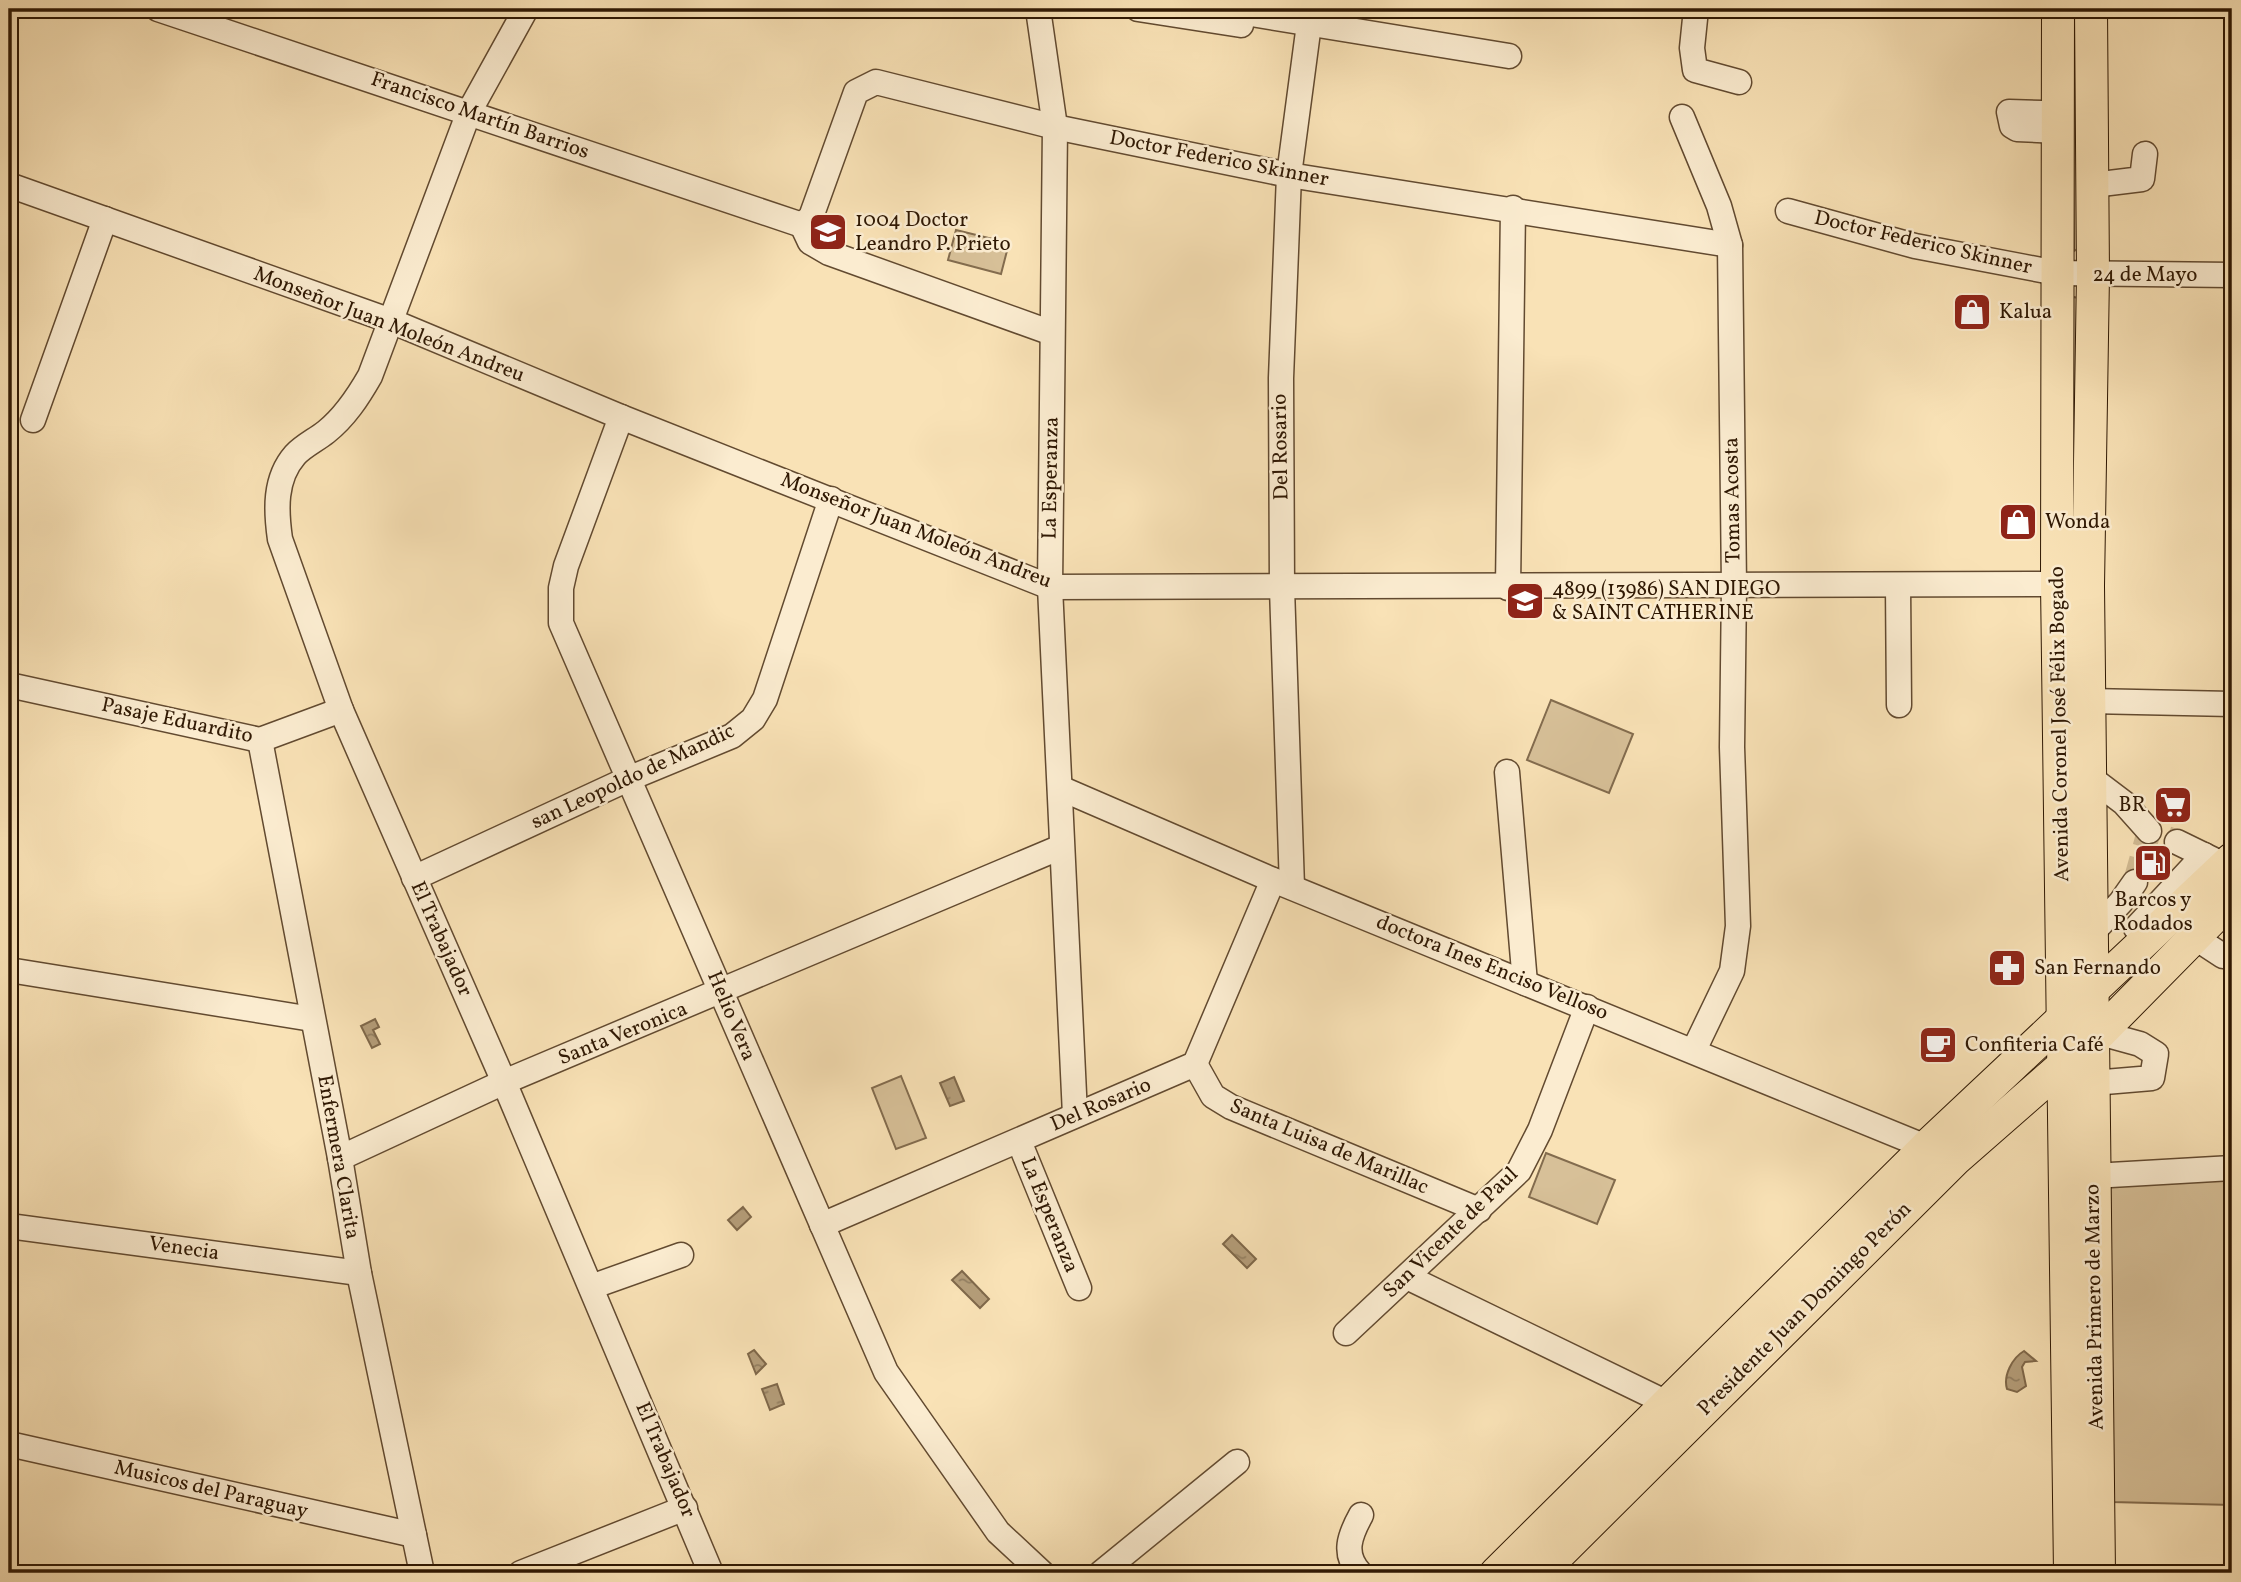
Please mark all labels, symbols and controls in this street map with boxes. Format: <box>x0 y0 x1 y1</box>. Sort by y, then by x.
street label: Francisco Martín Barrios <box>367 65 593 167</box>
street label: Doctor Federico Skinner <box>1107 124 1331 195</box>
street label: Doctor Federico Skinner <box>1811 204 2035 282</box>
place label: 1004 Doctor Leandro P. Prieto <box>855 206 1011 259</box>
school or university icon: 1004 Doctor Leandro P. Prieto <box>807 211 849 253</box>
street label: Monseñor Juan Moleón Andreu <box>249 260 529 390</box>
street label: 24 de Mayo <box>2092 261 2198 290</box>
shop icon: Kalua <box>1951 291 1993 333</box>
place label: Kalua <box>1999 298 2052 327</box>
street label: Del Rosario <box>1266 393 1296 501</box>
street label: La Esperanza <box>1035 416 1067 540</box>
street label: Tomas Acosta <box>1717 437 1749 563</box>
street label: Monseñor Juan Moleón Andreu <box>776 466 1056 596</box>
shop icon: Wonda <box>1997 501 2039 543</box>
place label: Wonda <box>2045 508 2110 537</box>
street label: Avenida Coronel José Félix Bogado <box>2043 566 2077 882</box>
place label: 4899 (13986) SAN DIEGO & SAINT CATHERINE <box>1552 575 1780 628</box>
school or university icon: 4899 (13986) SAN DIEGO & SAINT CATHERINE <box>1504 580 1546 622</box>
street label: Pasaje Eduardito <box>99 691 255 751</box>
street label: san Leopoldo de Mandic <box>526 717 740 837</box>
supermarket icon: BR <box>2152 784 2194 826</box>
place label: BR <box>2119 791 2146 820</box>
fuel station icon: Barcos y Rodados <box>2132 842 2174 884</box>
street label: El Trabajador <box>403 877 479 1001</box>
place label: Barcos y Rodados <box>2113 886 2193 939</box>
street label: doctora Ines Enciso Velloso <box>1372 908 1612 1028</box>
pharmacy icon: San Fernando <box>1986 947 2028 989</box>
place label: San Fernando <box>2034 954 2161 983</box>
street label: Helio Vera <box>699 967 763 1065</box>
street label: Santa Veronica <box>554 995 692 1073</box>
cafe icon: Confiteria Café <box>1917 1024 1959 1066</box>
place label: Confiteria Café <box>1965 1031 2104 1060</box>
street label: Del Rosario <box>1046 1071 1156 1139</box>
street label: Enfermera Clarita <box>309 1072 367 1242</box>
street label: Santa Luisa de Marillac <box>1225 1092 1433 1202</box>
street label: La Esperanza <box>1013 1153 1085 1277</box>
street label: San Vicente de Paul <box>1377 1161 1525 1305</box>
street label: Avenida Primero de Marzo <box>2078 1184 2112 1430</box>
street label: Presidente Juan Domingo Perón <box>1691 1195 1919 1423</box>
street label: Venecia <box>147 1230 221 1268</box>
street label: El Trabajador <box>628 1398 703 1523</box>
street label: Musicos del Paraguay <box>111 1454 311 1527</box>

